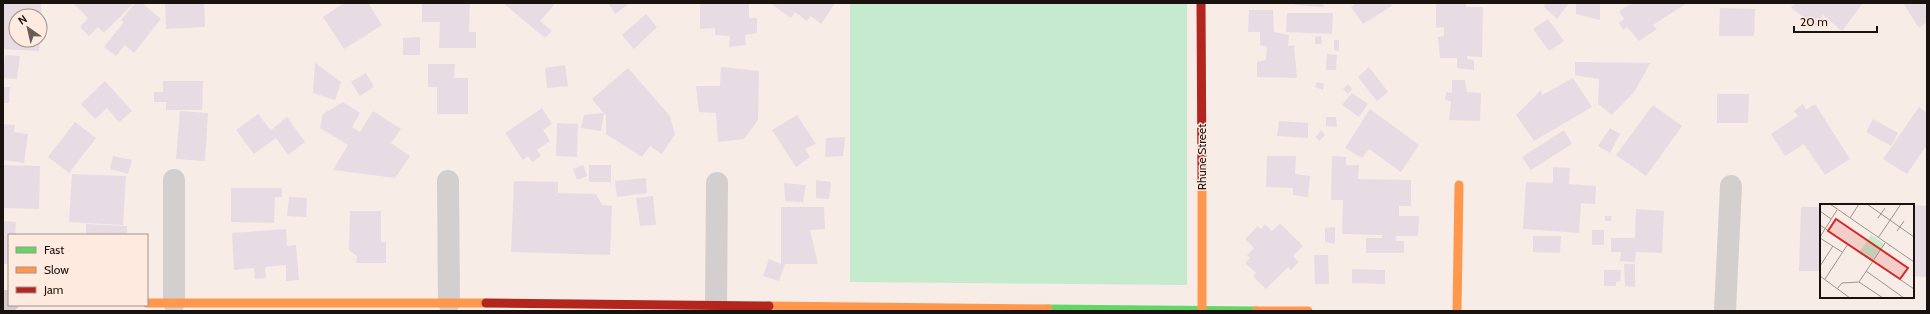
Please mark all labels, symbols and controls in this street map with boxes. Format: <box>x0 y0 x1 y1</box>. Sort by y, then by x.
north arrow <box>8 8 48 48</box>
scale bar <box>1794 8 1877 34</box>
text: N <box>15 12 30 28</box>
text: 20 m <box>1800 14 1828 29</box>
street label: Rhune Street <box>1194 124 1209 190</box>
inset map <box>1820 204 1914 298</box>
legend <box>8 234 148 306</box>
text: Fast <box>44 242 64 257</box>
text: Slow <box>44 262 69 277</box>
text: Jam <box>43 282 63 297</box>

